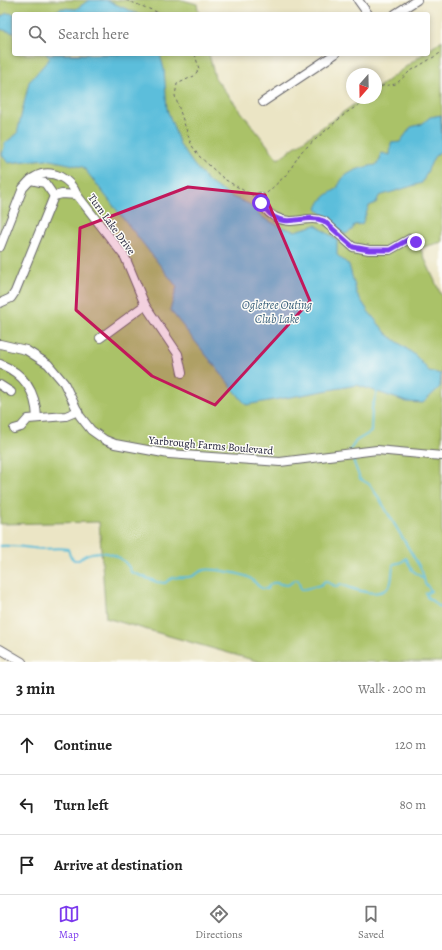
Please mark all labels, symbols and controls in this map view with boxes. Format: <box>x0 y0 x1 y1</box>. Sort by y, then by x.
search box <box>12 12 430 56</box>
icon: search <box>26 23 48 45</box>
text: Search here <box>58 24 129 44</box>
north arrow <box>346 68 382 104</box>
street label: Turn Lake Drive <box>84 191 139 258</box>
route start <box>252 194 270 212</box>
route end <box>407 233 425 251</box>
water label: Ogletree Outing Club Lake <box>242 297 313 327</box>
street label: Yarbrough Farms Boulevard <box>147 432 274 458</box>
text: 3 min <box>16 677 55 700</box>
text: Walk · 200 m <box>358 680 426 697</box>
icon: ahead <box>16 734 38 756</box>
text: Continue <box>54 735 112 755</box>
text: 120 m <box>395 736 426 753</box>
icon: left <box>16 794 38 816</box>
text: Turn left <box>54 795 109 815</box>
text: 80 m <box>399 796 426 813</box>
icon: arrive <box>16 854 38 876</box>
text: Arrive at destination <box>54 855 183 875</box>
tab: Map <box>58 903 80 942</box>
tab: Directions <box>195 903 243 942</box>
tab: Saved <box>358 903 384 942</box>

